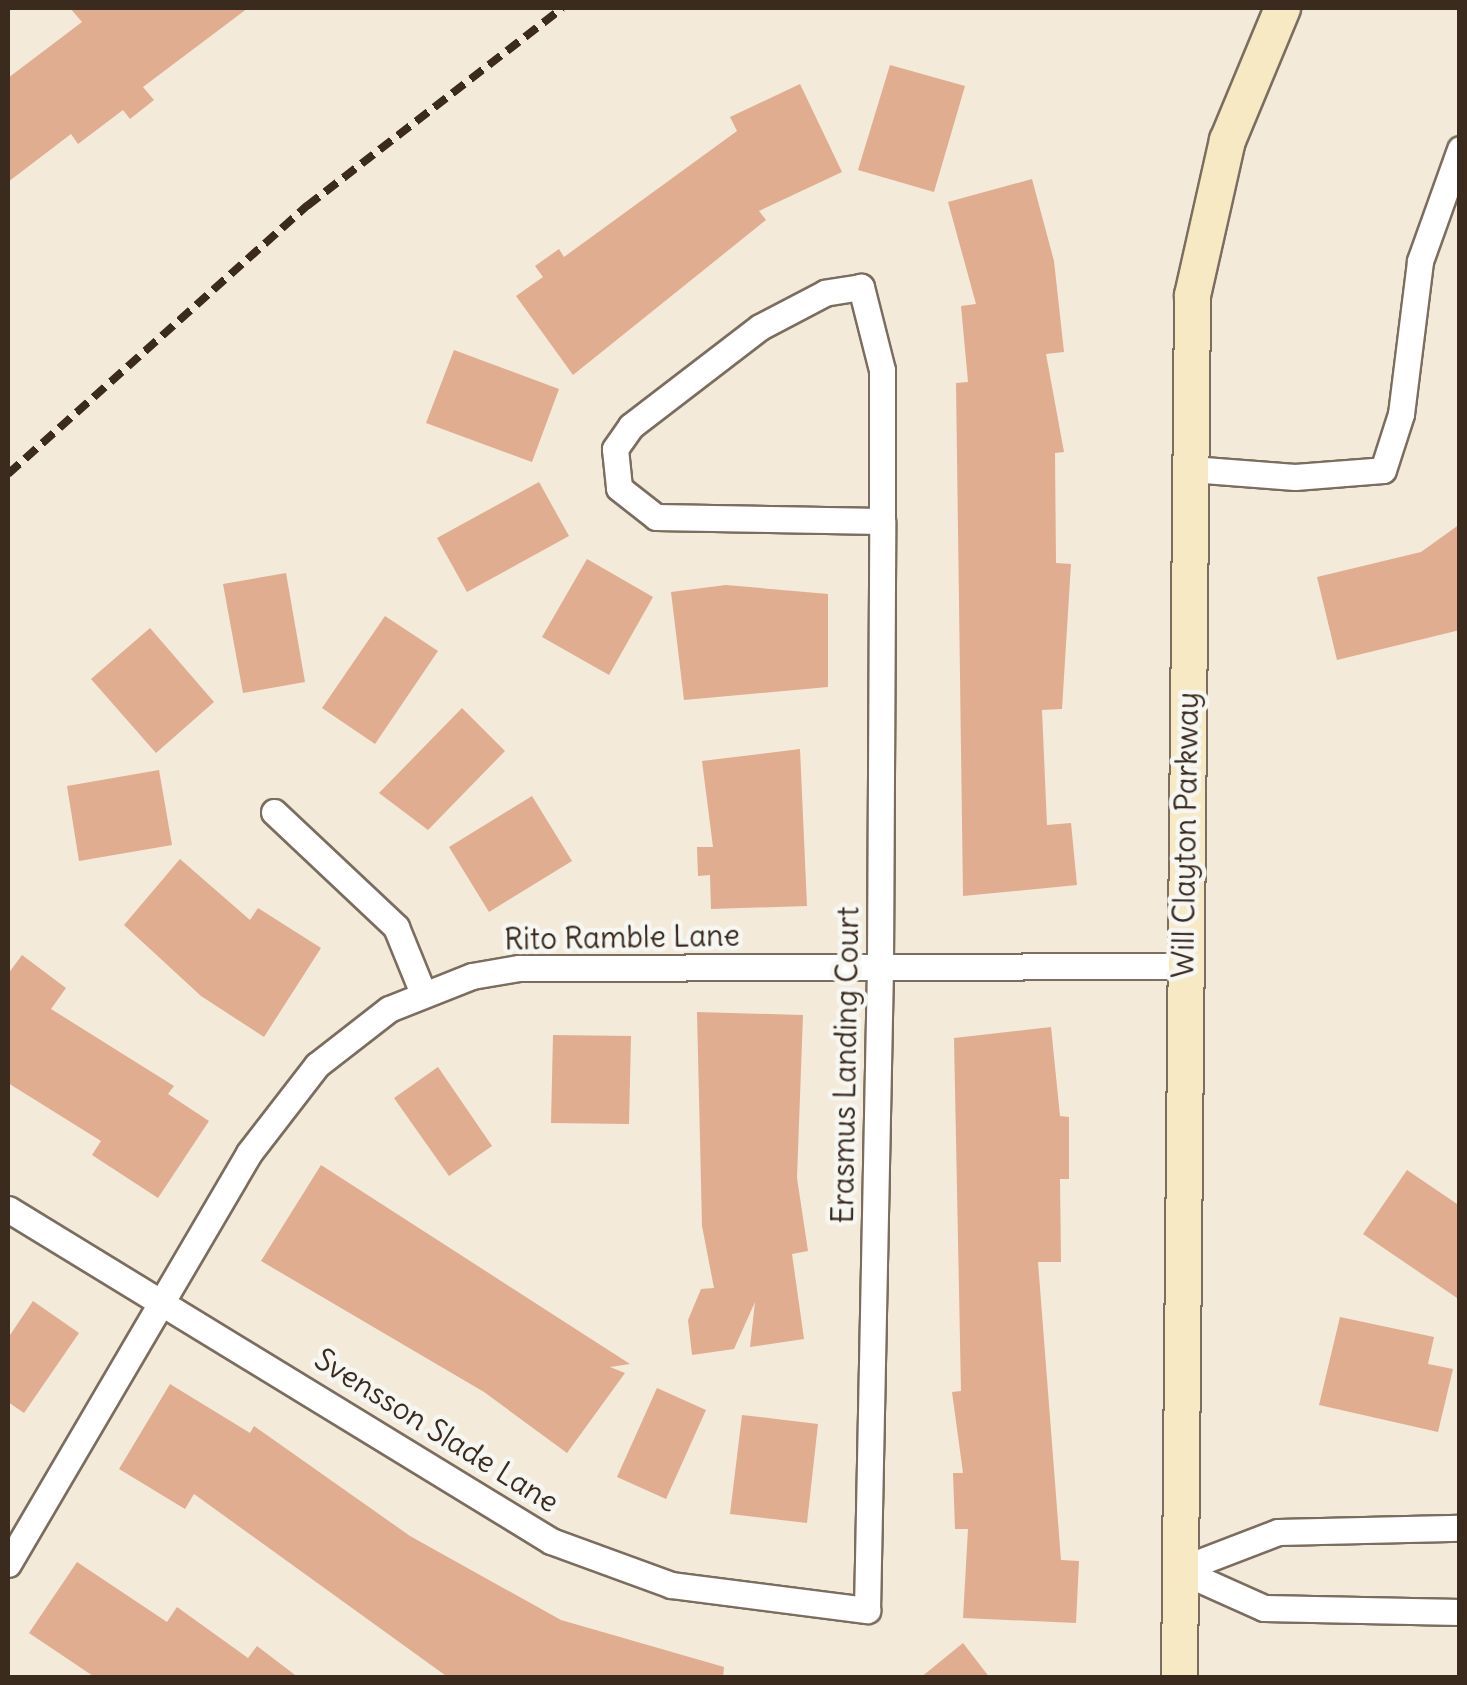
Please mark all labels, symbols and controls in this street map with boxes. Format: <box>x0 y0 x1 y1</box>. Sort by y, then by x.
street label: Will Clayton Parkway <box>1165 692 1205 978</box>
street label: Erasmus Landing Court <box>824 906 866 1224</box>
street label: Rito Ramble Lane <box>504 917 740 957</box>
street label: Svensson Slade Lane <box>308 1340 566 1520</box>

